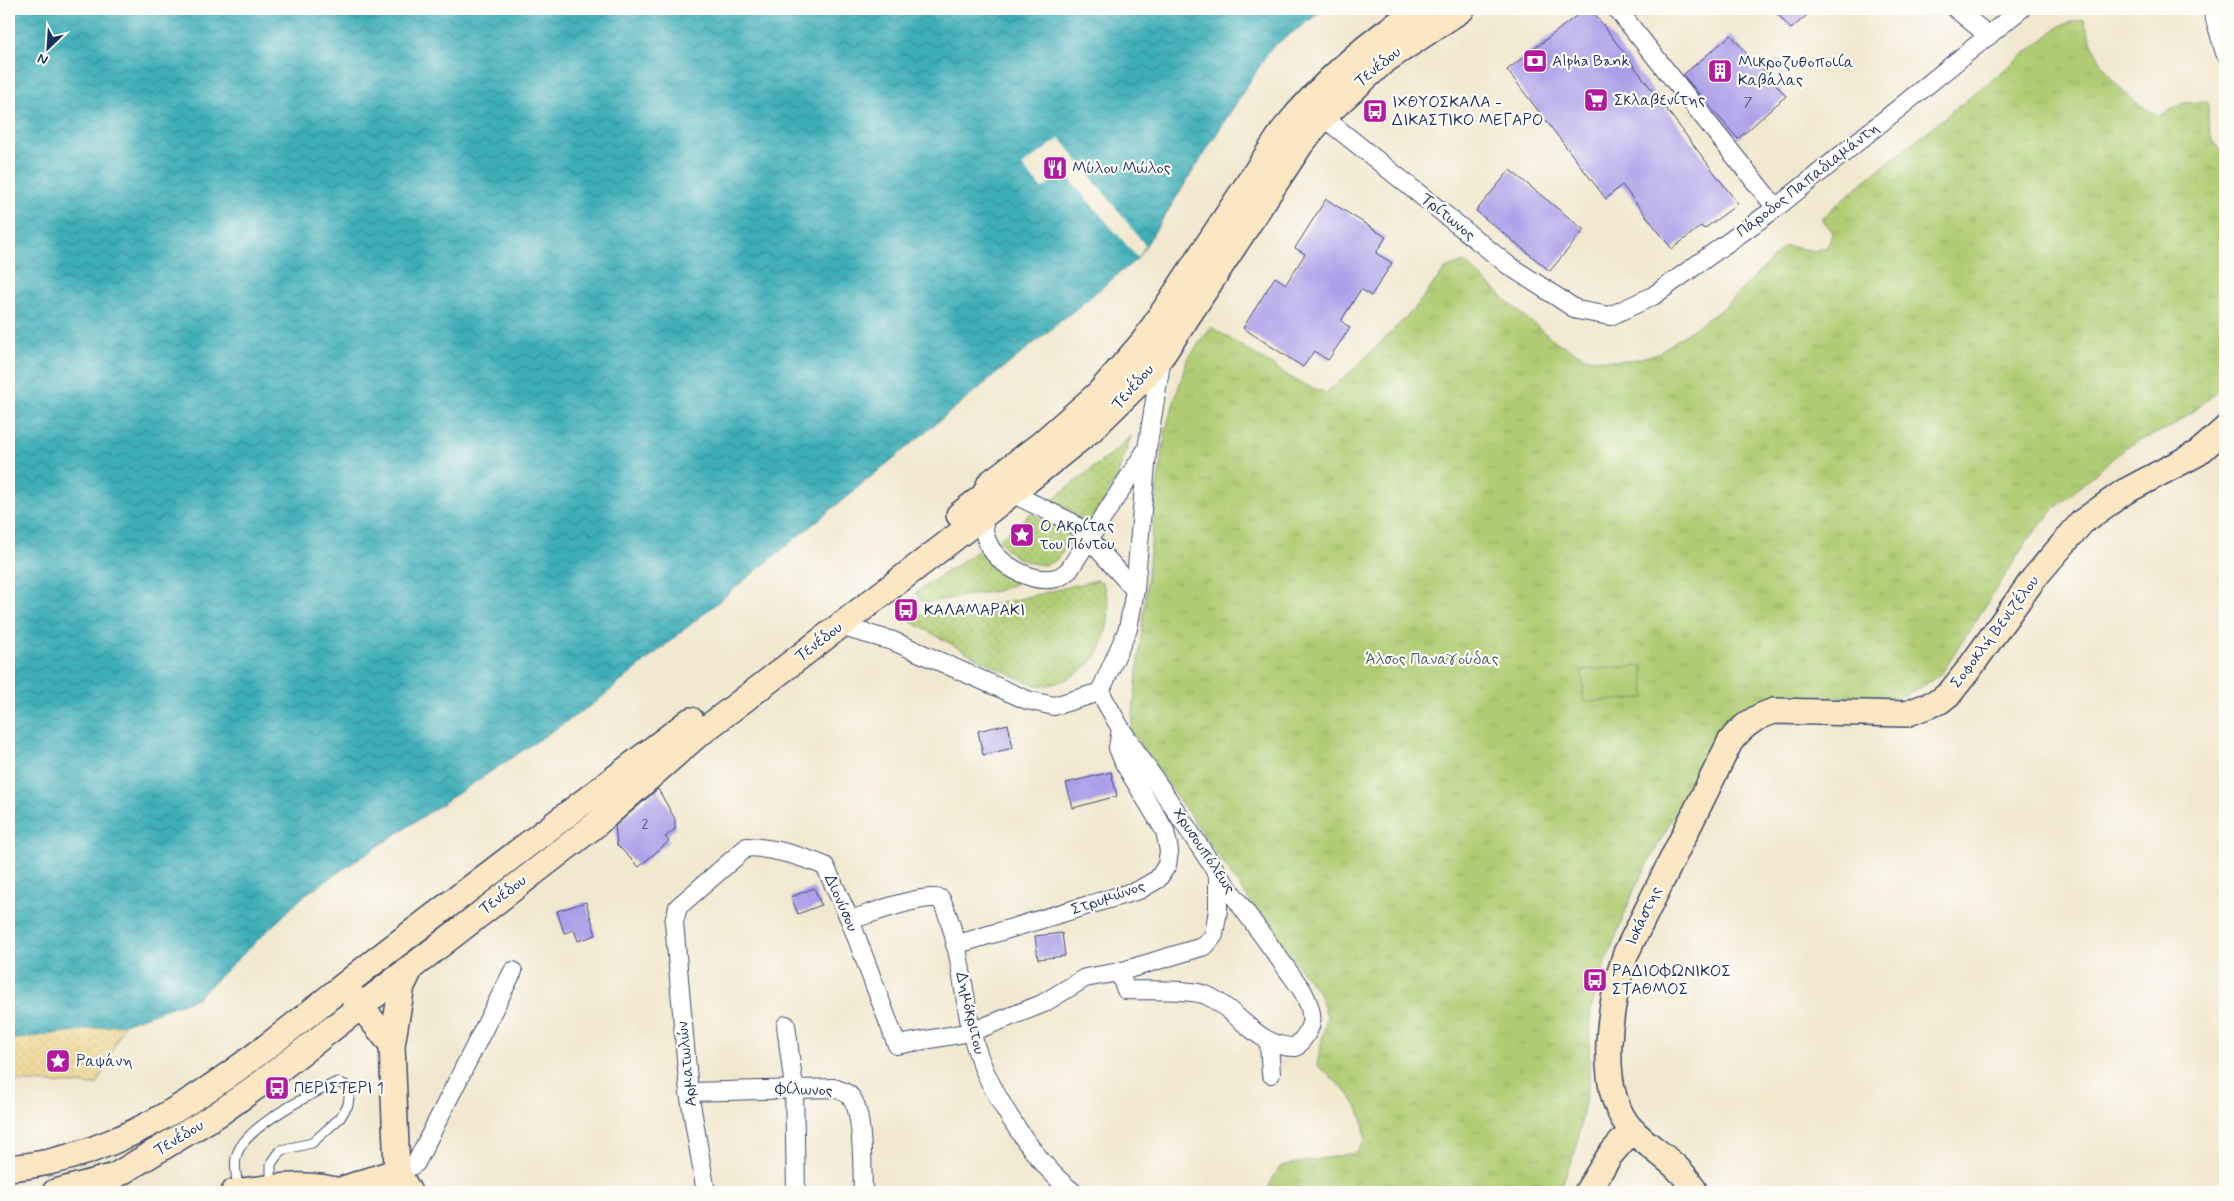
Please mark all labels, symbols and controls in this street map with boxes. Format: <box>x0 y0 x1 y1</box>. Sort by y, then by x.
north arrow <box>22 22 72 72</box>
street label: Τενέδου <box>1350 41 1406 92</box>
bank icon: Alpha Bank <box>1522 48 1548 74</box>
text: N <box>35 49 51 69</box>
place label: Alpha Bank <box>1552 51 1629 72</box>
place label: Μικροζυθοποιία Καβάλας <box>1738 52 1854 91</box>
building icon: Μικροζυθοποιία Καβάλας <box>1707 58 1733 84</box>
supermarket icon: Σκλαβενίτης <box>1583 87 1609 113</box>
place label: Σκλαβενίτης <box>1614 90 1705 111</box>
place label: ΙΧΘΥΟΣΚΑΛΑ - ΔΙΚΑΣΤΙΚΟ ΜΕΓΑΡΟ <box>1392 92 1543 131</box>
house number: 7 <box>1744 93 1753 111</box>
bus stop icon: ΙΧΘΥΟΣΚΑΛΑ - ΔΙΚΑΣΤΙΚΟ ΜΕΓΑΡΟ <box>1362 98 1388 124</box>
street label: Πάροδος Παπαδιαμάντη <box>1732 118 1884 242</box>
restaurant icon: Μύλου Μώλος <box>1042 155 1068 181</box>
place label: Μύλου Μώλος <box>1072 158 1171 179</box>
street label: Τρίτωνος <box>1416 189 1480 245</box>
street label: Τενέδου <box>1106 359 1159 414</box>
place label: Ο Ακρίτας του Πόντου <box>1039 516 1115 555</box>
place icon: Ο Ακρίτας του Πόντου <box>1009 522 1035 548</box>
street label: Σοφοκλή Βενιζέλου <box>1945 571 2044 693</box>
bus stop icon: ΚΑΛΑΜΑΡΑΚΙ <box>893 597 919 623</box>
place label: ΚΑΛΑΜΑΡΑΚΙ <box>924 600 1025 621</box>
street label: Τενέδου <box>790 616 847 667</box>
park label: Άλσος Παναγούδας <box>1365 649 1499 670</box>
street label: Χρυσουπόλεως <box>1168 804 1240 898</box>
house number: 2 <box>642 815 649 833</box>
street label: Τενέδου <box>474 869 531 920</box>
street label: Διονύσου <box>819 871 863 935</box>
street label: Στρυμώνος <box>1068 876 1148 920</box>
street label: Ιοκάστης <box>1621 883 1667 949</box>
place label: ΡΑΔΙΟΦΩΝΙΚΟΣ ΣΤΑΘΜΟΣ <box>1612 961 1731 1000</box>
bus stop icon: ΡΑΔΙΟΦΩΝΙΚΟΣ ΣΤΑΘΜΟΣ <box>1582 967 1608 993</box>
street label: Δημόκριτου <box>950 970 990 1056</box>
street label: Αρματωλών <box>672 1020 702 1108</box>
place icon: Ραψάνη <box>45 1048 71 1074</box>
place label: Ραψάνη <box>76 1051 133 1072</box>
bus stop icon: ΠΕΡΙΣΤΕΡΙ 1 <box>264 1075 290 1101</box>
place label: ΠΕΡΙΣΤΕΡΙ 1 <box>294 1078 384 1099</box>
street label: Φίλωνος <box>774 1078 833 1101</box>
street label: Τενέδου <box>150 1114 208 1161</box>

